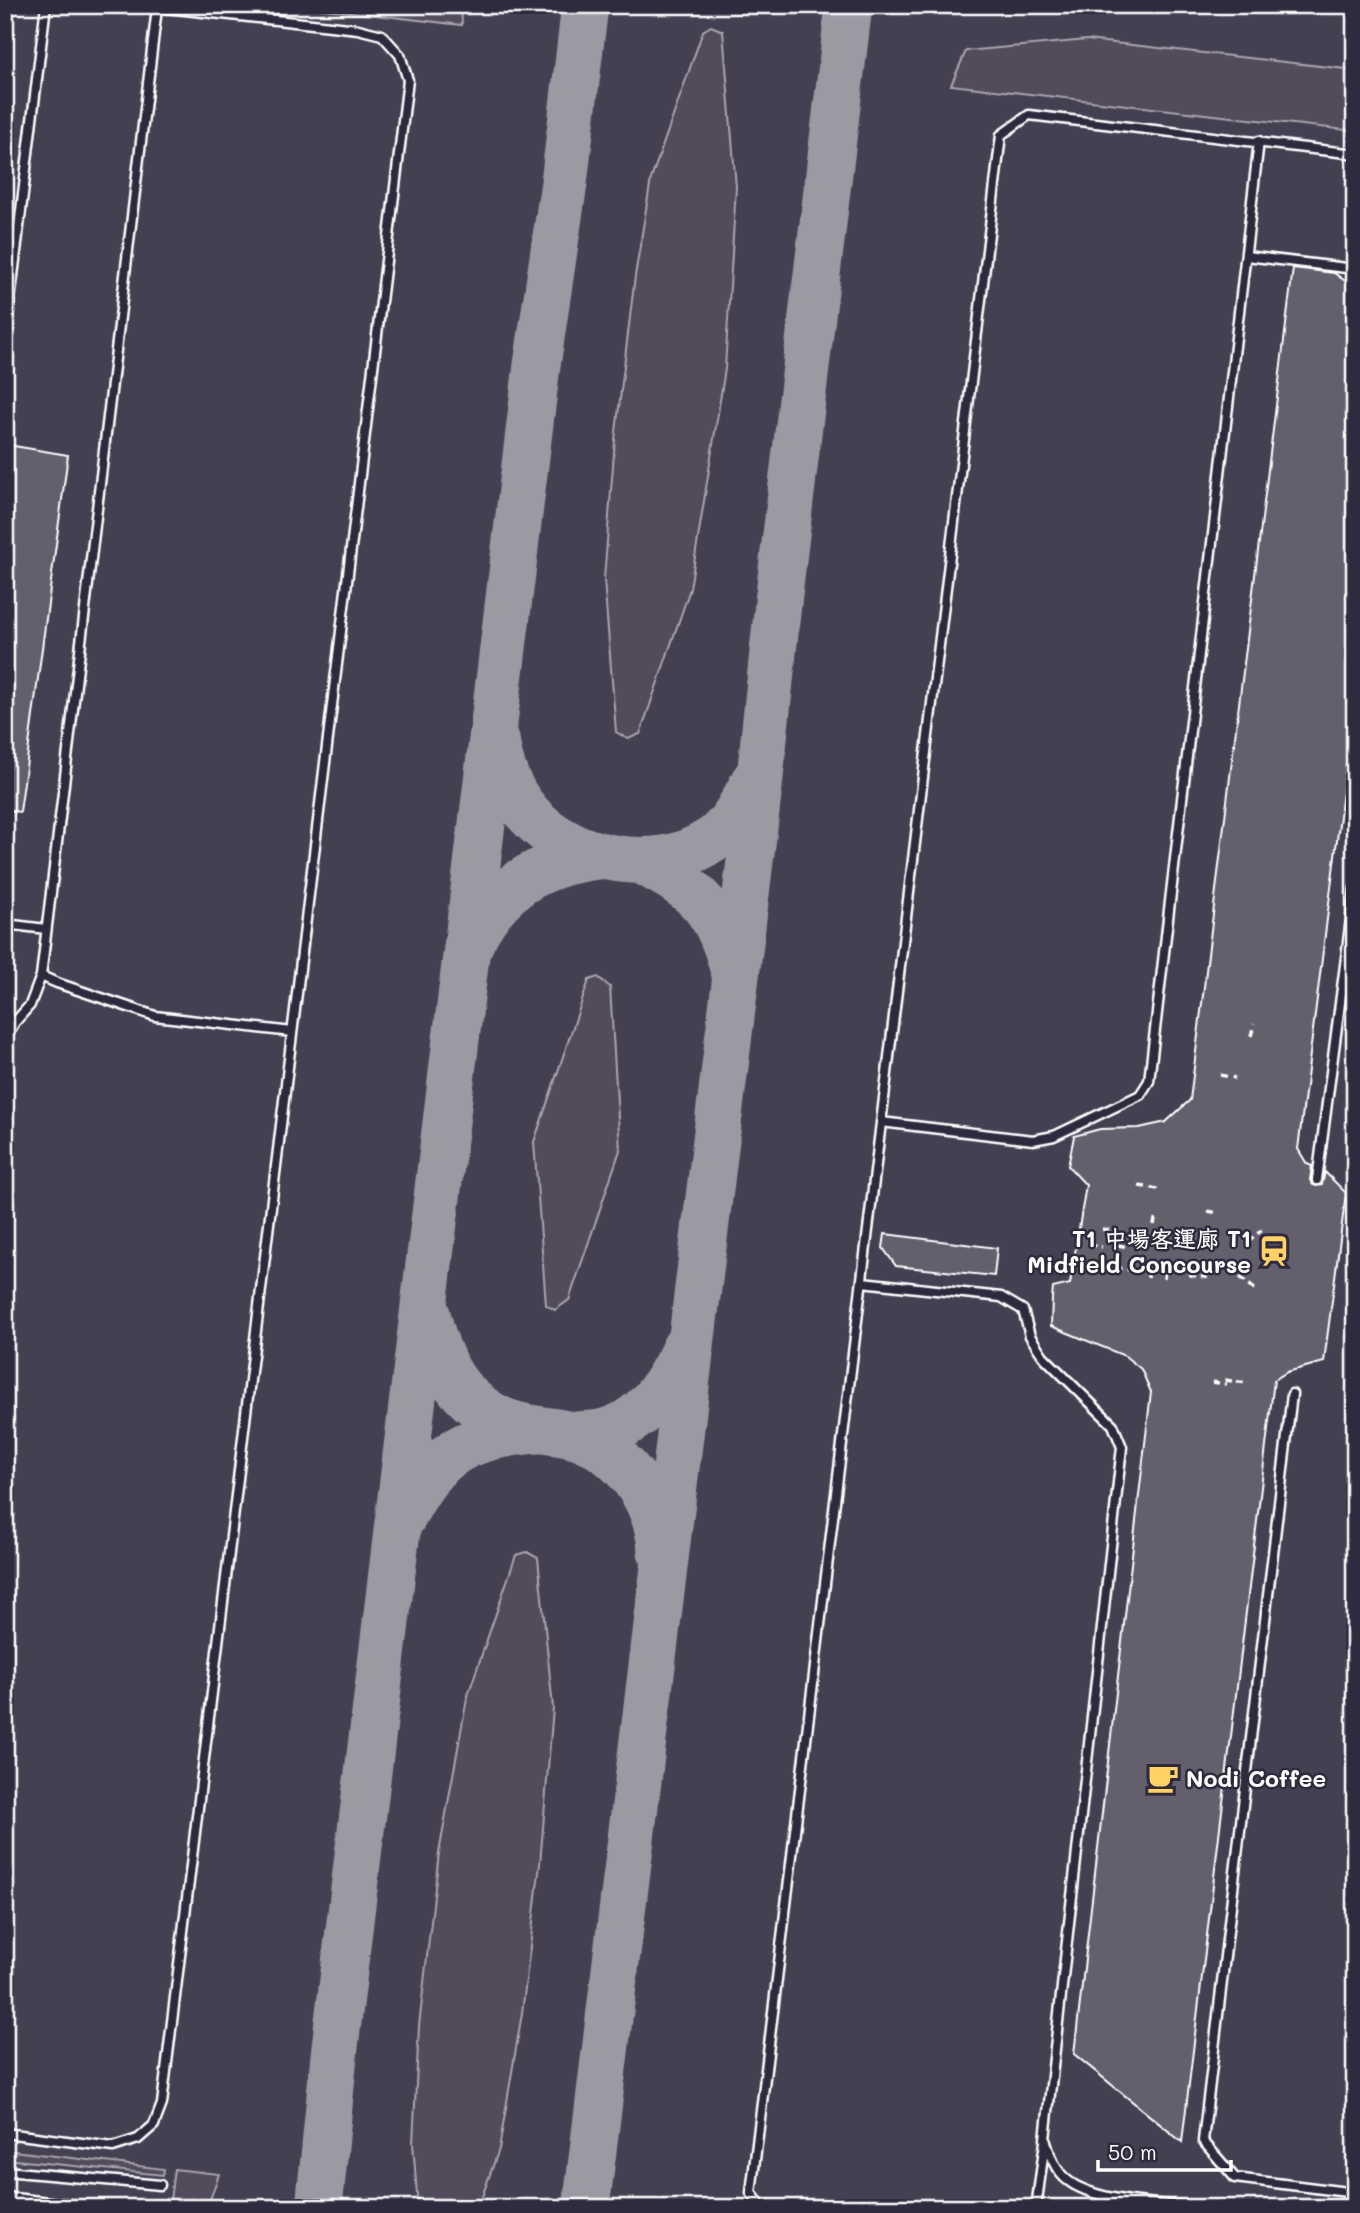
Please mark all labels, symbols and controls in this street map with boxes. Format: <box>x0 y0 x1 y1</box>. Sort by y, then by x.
place label: T1 中場客運廊 T1 Midfield Concourse <box>1027 1223 1251 1279</box>
station icon: T1 中場客運廊 T1 Midfield Concourse <box>1257 1234 1291 1268</box>
cafe icon: Nodi Coffee <box>1146 1761 1180 1795</box>
place label: Nodi Coffee <box>1186 1763 1326 1793</box>
scale bar <box>1098 2129 1230 2173</box>
text: 50 m <box>1108 2138 1157 2165</box>

